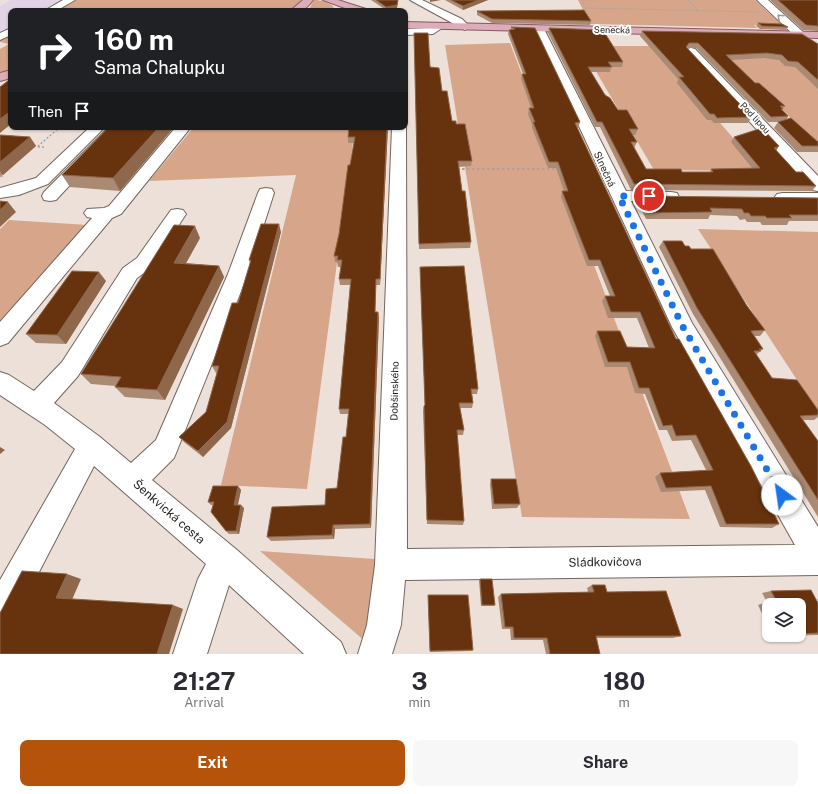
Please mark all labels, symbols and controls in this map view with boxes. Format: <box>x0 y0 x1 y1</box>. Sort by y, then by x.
one-way arrow <box>777 15 785 22</box>
text: 160 m <box>94 23 174 56</box>
icon: right <box>28 24 80 76</box>
street label: Senecká <box>594 24 630 35</box>
text: Sama Chalupku <box>94 57 225 78</box>
icon: arrive <box>71 100 93 122</box>
street label: Pod lipou <box>738 100 773 136</box>
text: Then <box>28 103 63 120</box>
street label: Slnečná <box>592 149 618 189</box>
pin <box>632 179 666 213</box>
icon: arrive <box>638 185 660 207</box>
street label: Dobšinského <box>387 361 401 421</box>
position arrow <box>761 474 803 516</box>
street label: Šenkvická cesta <box>130 477 208 547</box>
street label: Sládkovičova <box>568 554 642 570</box>
map controls <box>762 598 806 642</box>
button: layers <box>762 598 806 642</box>
text: 21:27 <box>173 667 236 695</box>
text: 3 <box>411 667 427 695</box>
text: 180 <box>603 667 645 695</box>
text: Arrival <box>184 695 224 710</box>
text: min <box>408 695 430 710</box>
text: m <box>619 695 630 710</box>
button: Exit <box>20 740 405 786</box>
button: Share <box>413 740 798 786</box>

